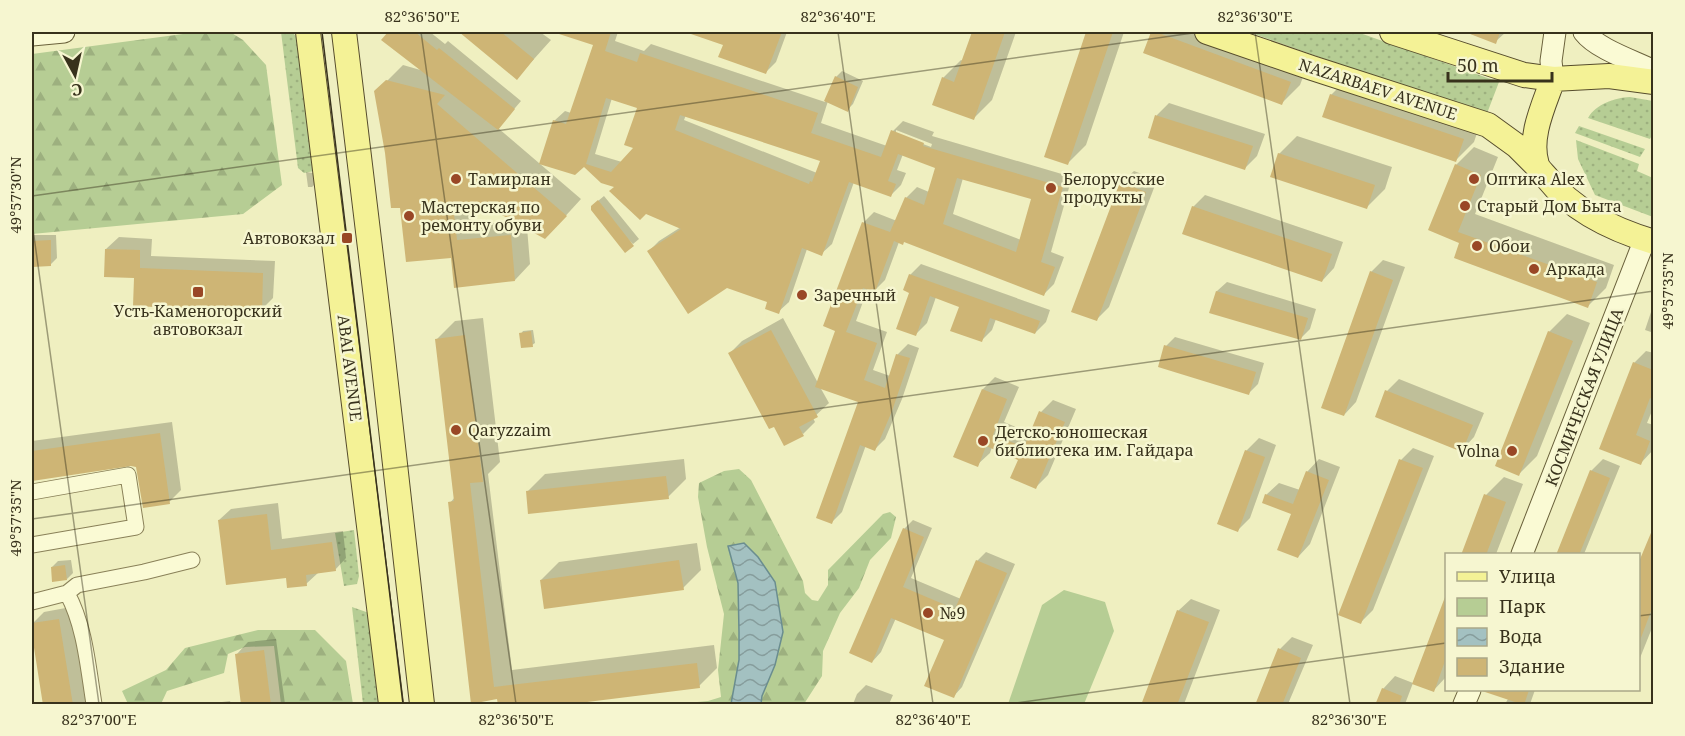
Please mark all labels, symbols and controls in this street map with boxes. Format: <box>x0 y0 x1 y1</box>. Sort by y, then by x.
text: 82°36'50"E <box>384 6 460 26</box>
text: 82°36'40"E <box>800 6 876 26</box>
text: 82°36'30"E <box>1217 6 1293 26</box>
north arrow <box>45 45 105 105</box>
scale bar <box>1448 45 1552 83</box>
street label: NAZARBAEV AVENUE <box>1296 53 1460 125</box>
text: 50 m <box>1457 53 1499 77</box>
text: С <box>70 78 84 101</box>
text: 49°57'30"N <box>5 156 25 234</box>
place label: Тамирлан <box>468 168 551 190</box>
place label: Белорусские продукты <box>1063 168 1165 208</box>
place label: Оптика Alex <box>1486 168 1585 190</box>
marker: Тамирлан <box>449 172 463 186</box>
marker: Оптика Alex <box>1467 172 1481 186</box>
marker: Белорусские продукты <box>1044 181 1058 195</box>
place label: Старый Дом Быта <box>1477 195 1622 217</box>
place label: Мастерская по ремонту обуви <box>421 196 542 236</box>
marker: Старый Дом Быта <box>1458 199 1472 213</box>
marker: Мастерская по ремонту обуви <box>402 209 416 223</box>
place label: Автовокзал <box>243 227 335 249</box>
marker: Автовокзал <box>340 231 354 245</box>
place label: Обои <box>1489 235 1530 257</box>
marker: Обои <box>1470 239 1484 253</box>
text: 49°57'35"N <box>1657 252 1677 330</box>
place label: Аркада <box>1546 258 1605 280</box>
marker: Аркада <box>1527 262 1541 276</box>
place label: Заречный <box>814 284 896 306</box>
marker: Усть-Каменогорский автовокзал <box>191 285 205 299</box>
marker: Заречный <box>795 288 809 302</box>
place label: Усть-Каменогорский автовокзал <box>114 300 282 340</box>
street label: КОСМИЧЕСКАЯ УЛИЦА <box>1540 304 1628 489</box>
street label: ABAI AVENUE <box>333 313 367 423</box>
place label: Qaryzzaim <box>468 419 551 441</box>
place label: Детско-юношеская библиотека им. Гайдара <box>995 421 1194 461</box>
marker: Qaryzzaim <box>449 423 463 437</box>
marker: Детско-юношеская библиотека им. Гайдара <box>976 434 990 448</box>
place label: Volna <box>1457 440 1500 462</box>
marker: Volna <box>1505 444 1519 458</box>
text: 49°57'35"N <box>5 479 25 557</box>
legend <box>1445 553 1640 691</box>
text: Улица <box>1499 564 1556 588</box>
text: Парк <box>1499 594 1546 618</box>
place label: №9 <box>940 602 965 624</box>
marker: №9 <box>921 606 935 620</box>
text: Вода <box>1499 624 1543 648</box>
text: Здание <box>1499 654 1565 678</box>
text: 82°37'00"E <box>61 709 137 729</box>
text: 82°36'50"E <box>478 709 554 729</box>
text: 82°36'40"E <box>895 709 971 729</box>
text: 82°36'30"E <box>1311 709 1387 729</box>

